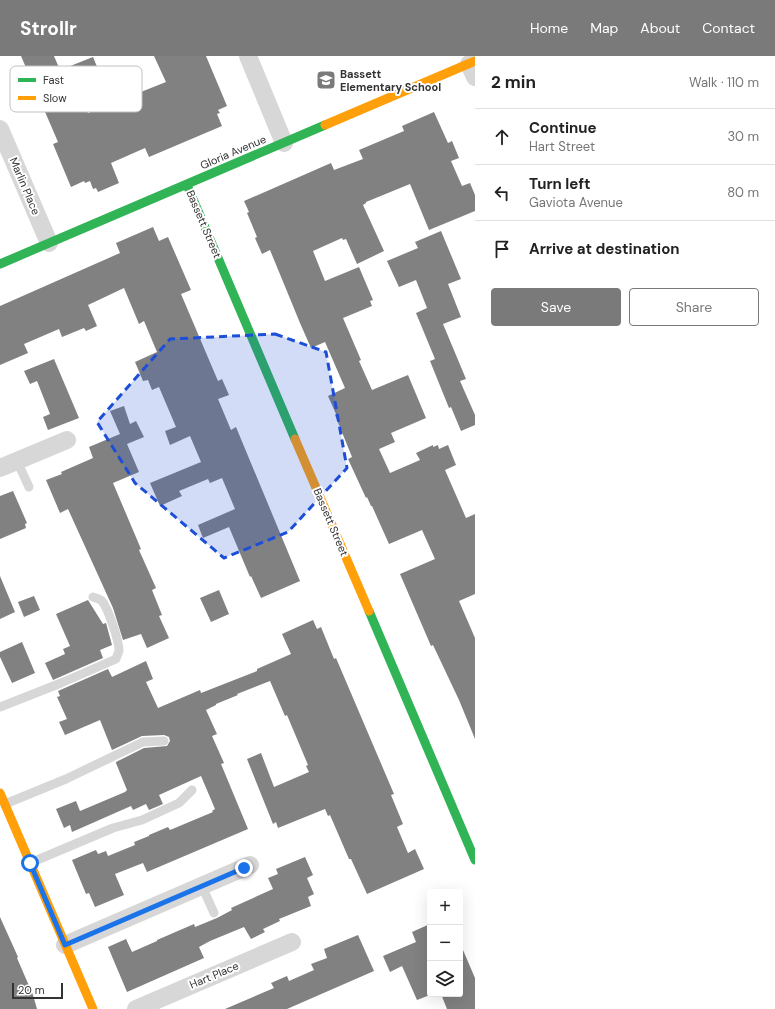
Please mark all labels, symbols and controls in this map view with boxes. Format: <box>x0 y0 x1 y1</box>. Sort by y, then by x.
text: Strollr <box>20 16 77 41</box>
text: Home <box>530 19 568 37</box>
text: Map <box>590 19 618 37</box>
text: About <box>640 19 680 37</box>
text: Contact <box>702 19 755 37</box>
legend <box>10 66 142 112</box>
place label: Bassett Elementary School <box>340 67 441 94</box>
school or university icon: Bassett Elementary School <box>315 69 337 91</box>
text: 2 min <box>491 71 536 93</box>
text: Fast <box>43 73 64 87</box>
text: Walk · 110 m <box>689 74 759 91</box>
text: Slow <box>43 91 67 105</box>
text: Continue <box>529 118 597 138</box>
icon: ahead <box>491 126 513 148</box>
text: 30 m <box>727 128 759 145</box>
street label: Gloria Avenue <box>198 132 268 172</box>
text: Hart Street <box>529 138 595 155</box>
street label: Marlin Place <box>7 155 43 217</box>
text: Turn left <box>529 174 590 194</box>
icon: left <box>491 182 513 204</box>
text: 80 m <box>727 184 759 201</box>
street label: Bassett Street <box>183 188 225 260</box>
text: Gaviota Avenue <box>529 194 623 211</box>
icon: arrive <box>491 238 513 260</box>
text: Arrive at destination <box>529 239 680 259</box>
button: Save <box>491 288 621 326</box>
button: Share <box>629 288 759 326</box>
street label: Bassett Street <box>310 486 352 558</box>
route start <box>21 854 39 872</box>
route end <box>235 859 253 877</box>
map controls <box>427 889 463 997</box>
button: + <box>427 889 463 925</box>
button: − <box>427 925 463 961</box>
street label: Hart Place <box>187 958 241 992</box>
button: layers <box>427 961 463 997</box>
scale bar <box>12 981 63 1000</box>
text: 20 m <box>18 983 44 997</box>

